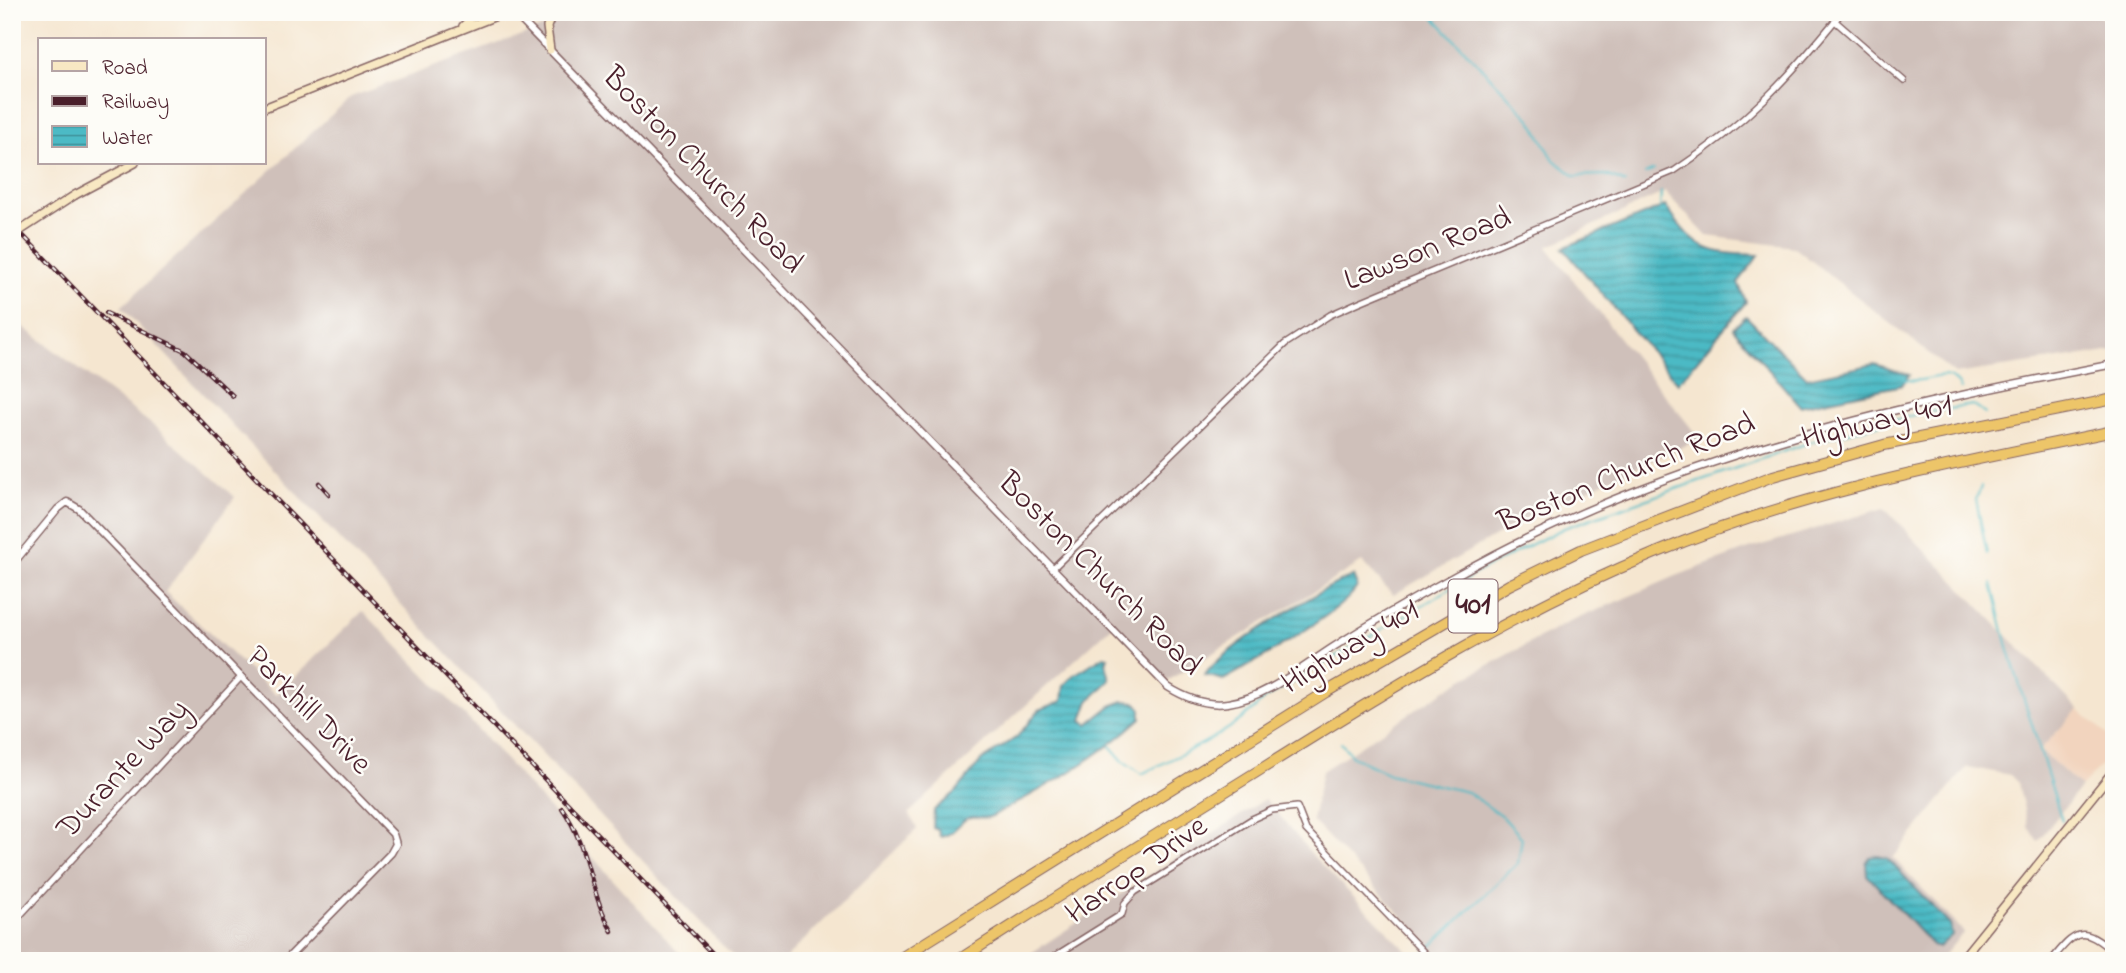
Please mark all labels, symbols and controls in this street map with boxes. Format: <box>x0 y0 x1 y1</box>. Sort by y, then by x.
legend <box>38 38 266 164</box>
text: Road <box>102 54 148 84</box>
street label: Boston Church Road <box>589 56 814 286</box>
text: Railway <box>102 88 169 120</box>
text: Water <box>102 124 153 154</box>
street label: Lawson Road <box>1337 195 1519 305</box>
street label: Highway 401 <box>1797 383 1957 463</box>
street label: Boston Church Road <box>1490 401 1763 547</box>
street label: Boston Church Road <box>985 461 1212 688</box>
road number: 401 <box>1448 580 1498 632</box>
street label: Highway 401 <box>1273 588 1429 708</box>
street label: Parkhill Drive <box>234 636 382 787</box>
street label: Durante Way <box>46 689 202 852</box>
street label: Harrop Drive <box>1056 804 1218 937</box>

